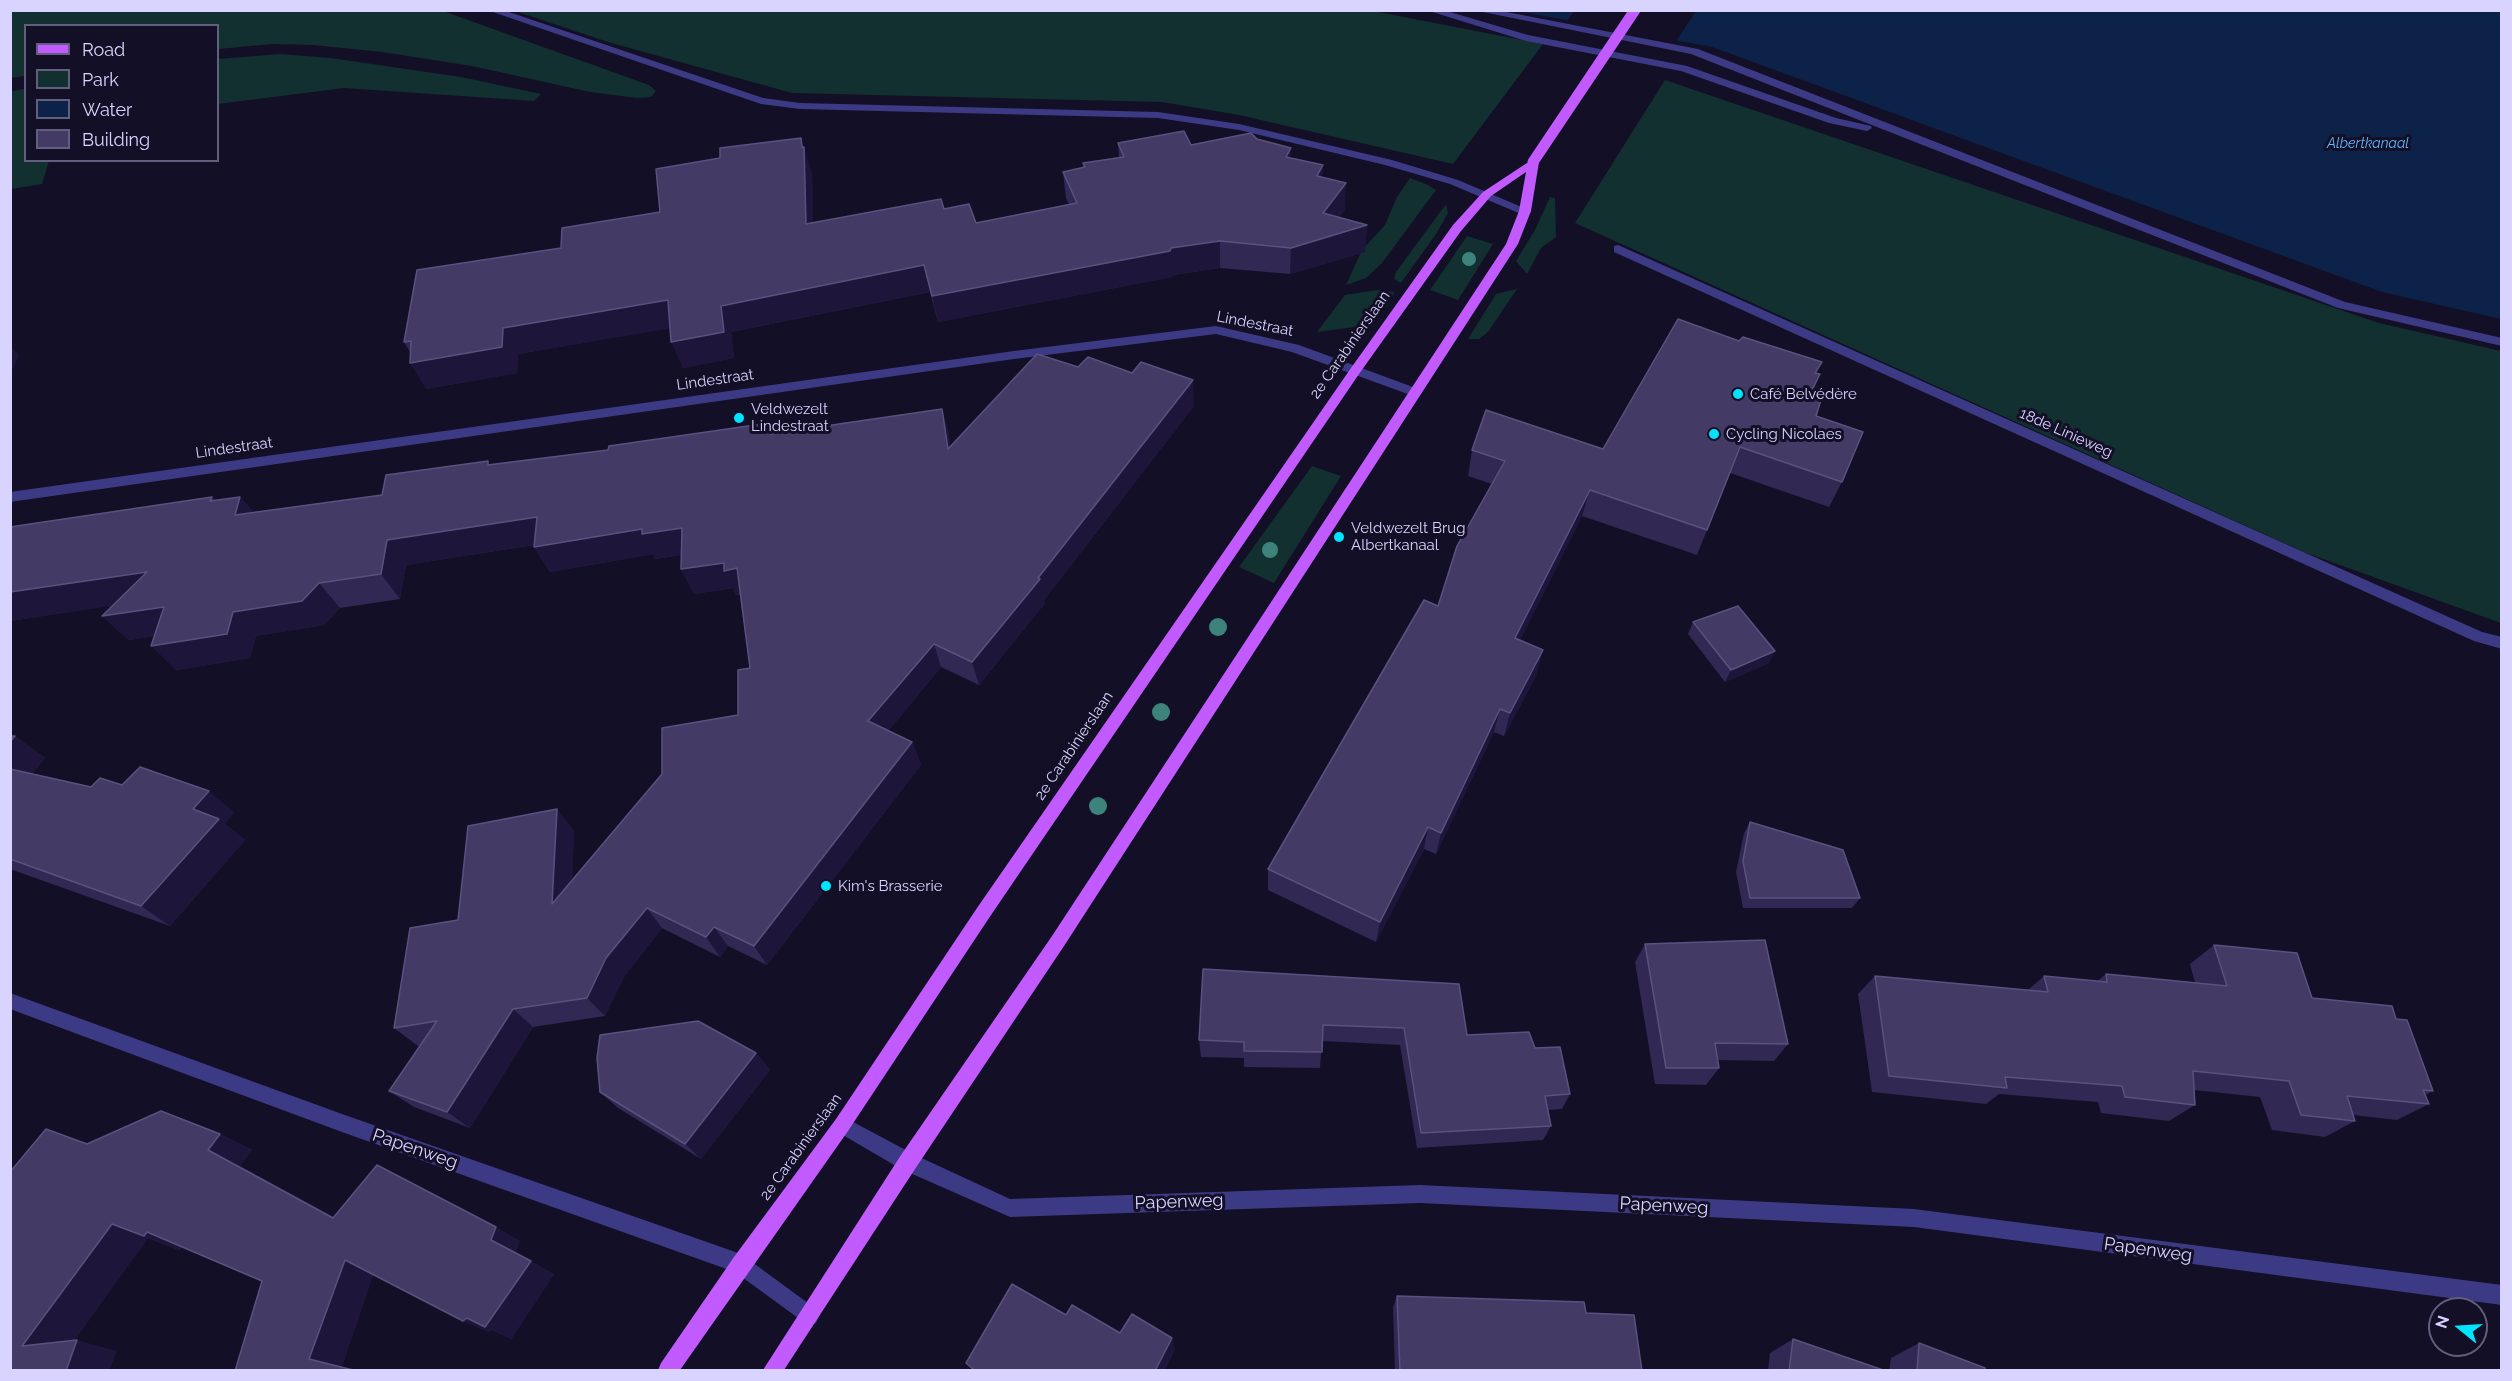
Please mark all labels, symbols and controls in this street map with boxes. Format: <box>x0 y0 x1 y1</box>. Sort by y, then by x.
legend <box>24 24 219 162</box>
text: Road <box>82 39 125 60</box>
text: Park <box>82 69 119 90</box>
text: Water <box>82 99 132 120</box>
text: Building <box>82 129 150 150</box>
water label: Albertkanaal <box>2327 136 2409 152</box>
street label: 2e Carabinierslaan <box>1306 288 1394 402</box>
street label: Lindestraat <box>1215 308 1295 340</box>
street label: Lindestraat <box>675 366 755 394</box>
place label: Café Belvédère <box>1750 385 1857 403</box>
marker: Café Belvédère <box>1731 387 1745 401</box>
place label: Veldwezelt Lindestraat <box>751 400 829 435</box>
street label: 18de Linieweg <box>2017 404 2115 462</box>
marker: Veldwezelt Lindestraat <box>732 411 746 425</box>
place label: Cycling Nicolaes <box>1726 425 1842 443</box>
marker: Cycling Nicolaes <box>1707 427 1721 441</box>
street label: Lindestraat <box>194 434 274 462</box>
place label: Veldwezelt Brug Albertkanaal <box>1351 519 1465 554</box>
marker: Veldwezelt Brug Albertkanaal <box>1332 530 1346 544</box>
street label: 2e Carabinierslaan <box>1031 688 1117 804</box>
place label: Kim's Brasserie <box>838 877 942 895</box>
marker: Kim's Brasserie <box>819 879 833 893</box>
street label: 2e Carabinierslaan <box>756 1090 846 1204</box>
street label: Papenweg <box>369 1124 461 1174</box>
street label: Papenweg <box>1134 1190 1224 1214</box>
street label: Papenweg <box>1619 1193 1709 1219</box>
street label: Papenweg <box>2102 1233 2194 1267</box>
north arrow <box>2428 1297 2488 1357</box>
text: N <box>2431 1313 2453 1331</box>

